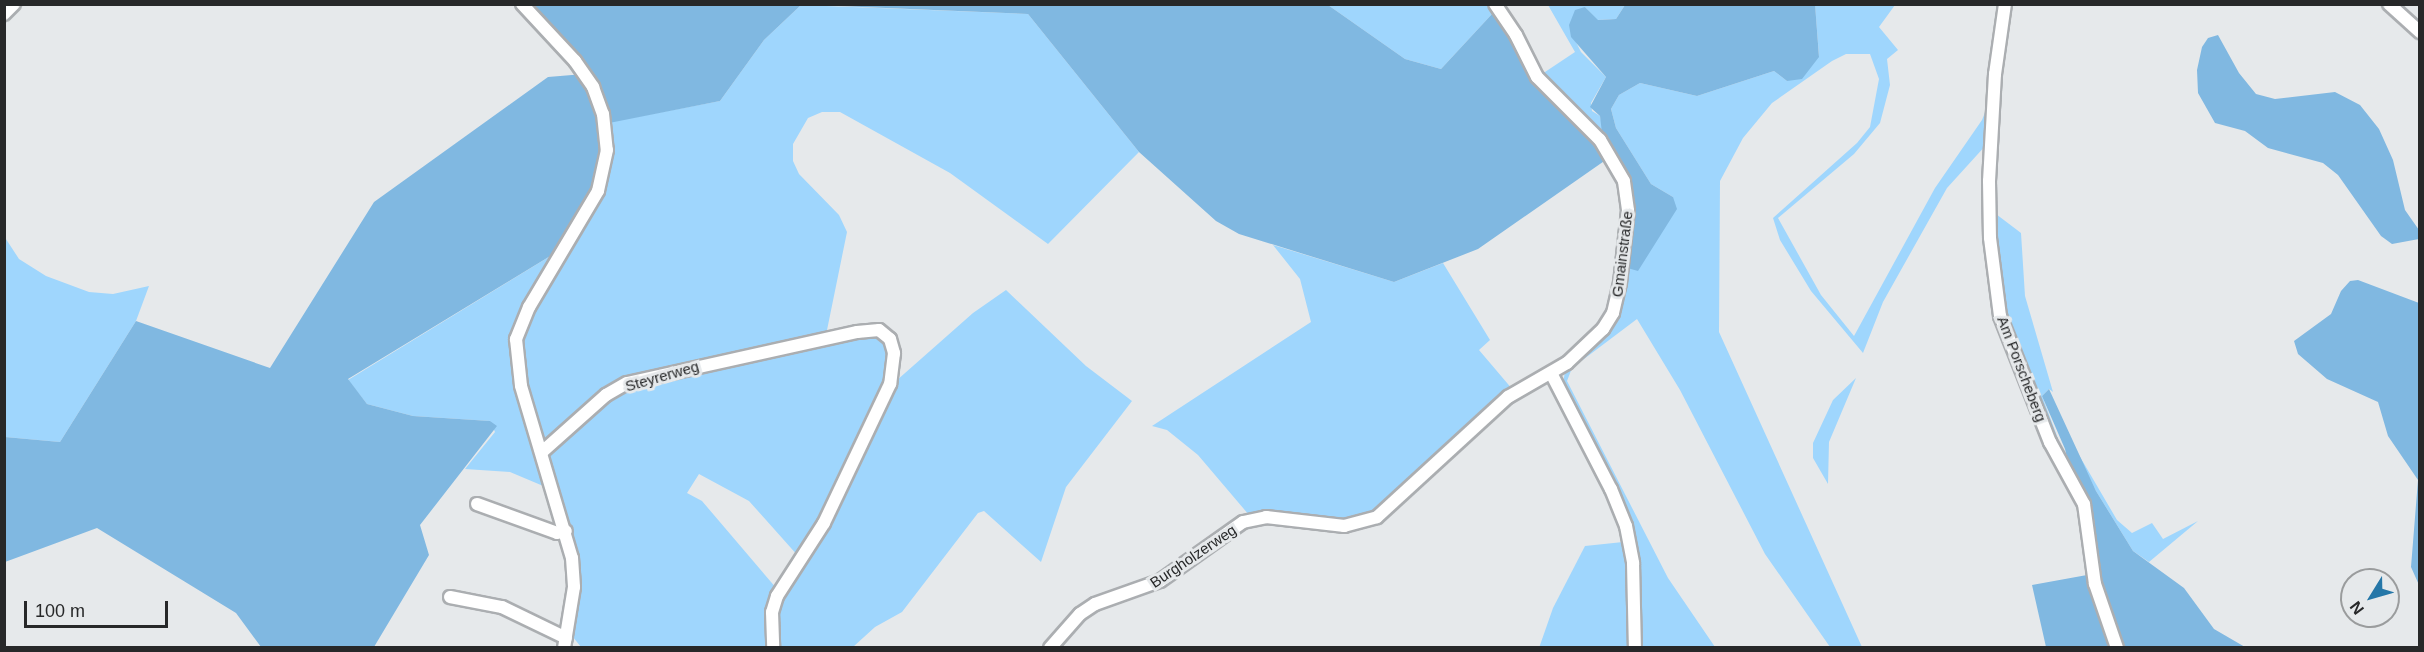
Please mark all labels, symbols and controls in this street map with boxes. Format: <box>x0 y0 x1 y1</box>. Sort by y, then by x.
street label: Gmainstraße <box>1608 210 1636 298</box>
street label: Am Porscheberg <box>1994 314 2050 424</box>
street label: Steyrerweg <box>623 357 701 395</box>
street label: Burgholzerweg <box>1146 521 1240 591</box>
north arrow <box>2340 568 2400 628</box>
scale bar <box>27 589 171 627</box>
text: N <box>2347 598 2367 618</box>
text: 100 m <box>35 601 85 621</box>

